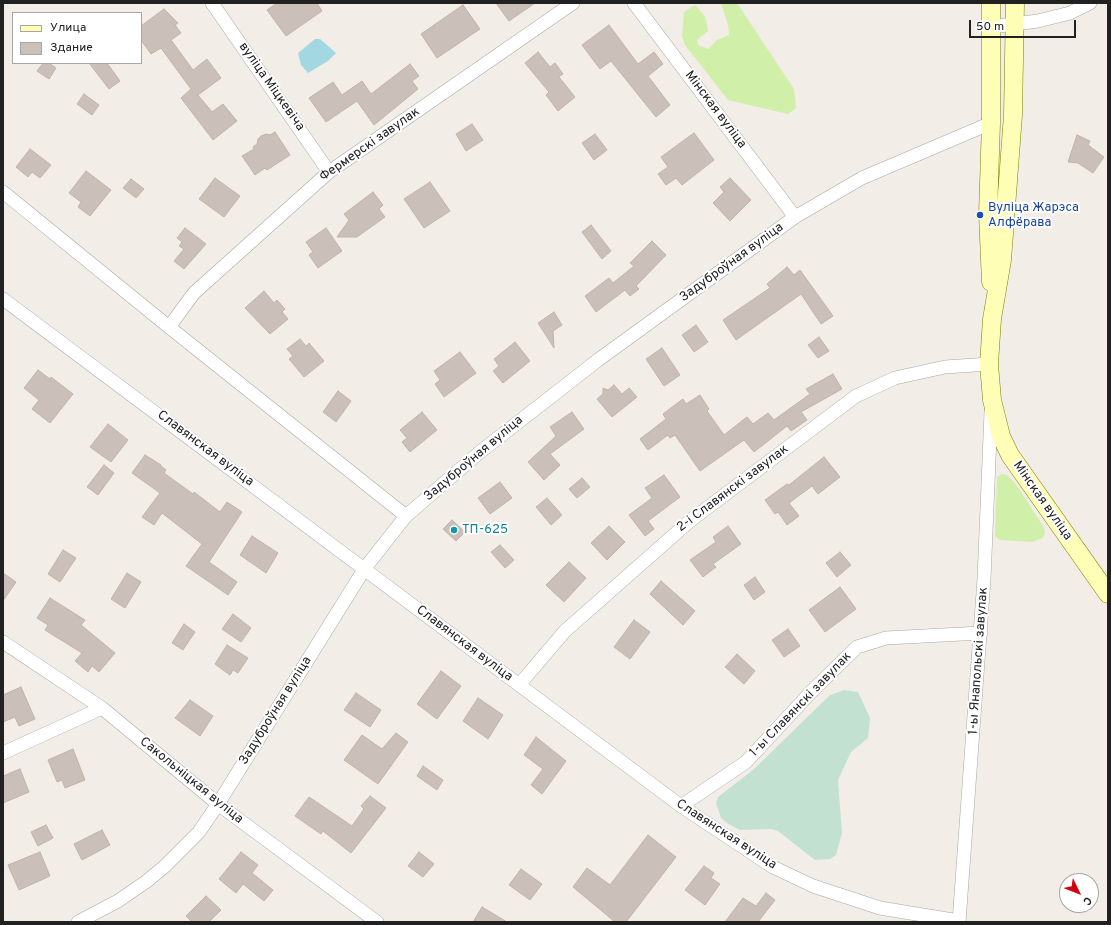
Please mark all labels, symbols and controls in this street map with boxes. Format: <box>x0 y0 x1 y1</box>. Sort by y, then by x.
legend <box>12 12 142 64</box>
scale bar <box>971 12 1078 38</box>
text: 50 m <box>976 19 1004 35</box>
text: Улица <box>50 20 86 36</box>
text: Здание <box>50 40 93 56</box>
street label: вуліца Міцкевіча <box>235 40 307 134</box>
street label: Мінская вуліца <box>681 68 749 152</box>
street label: Фермерскі завулак <box>317 105 423 185</box>
place label: Вуліца Жарэса Алфёрава <box>988 200 1079 231</box>
marker: Вуліца Жарэса Алфёрава <box>975 210 985 220</box>
street label: Задуброўная вуліца <box>677 220 787 306</box>
street label: Славянская вуліца <box>154 408 256 490</box>
street label: Задуброўная вуліца <box>421 413 527 505</box>
street label: 2-і Славянскі завулак <box>674 442 792 536</box>
street label: Мінская вуліца <box>1009 458 1075 544</box>
place label: ТП-625 <box>462 522 508 538</box>
marker: ТП-625 <box>449 525 459 535</box>
street label: 1-ы Янапольскі завулак <box>966 587 992 735</box>
street label: Славянская вуліца <box>413 603 515 685</box>
street label: 1-ы Славянскі завулак <box>747 649 855 761</box>
street label: Задуброўная вуліца <box>236 654 316 768</box>
street label: Сакольніцкая вуліца <box>136 734 246 828</box>
street label: Славянская вуліца <box>673 797 779 873</box>
north arrow <box>1059 873 1099 913</box>
text: С <box>1080 893 1095 908</box>

